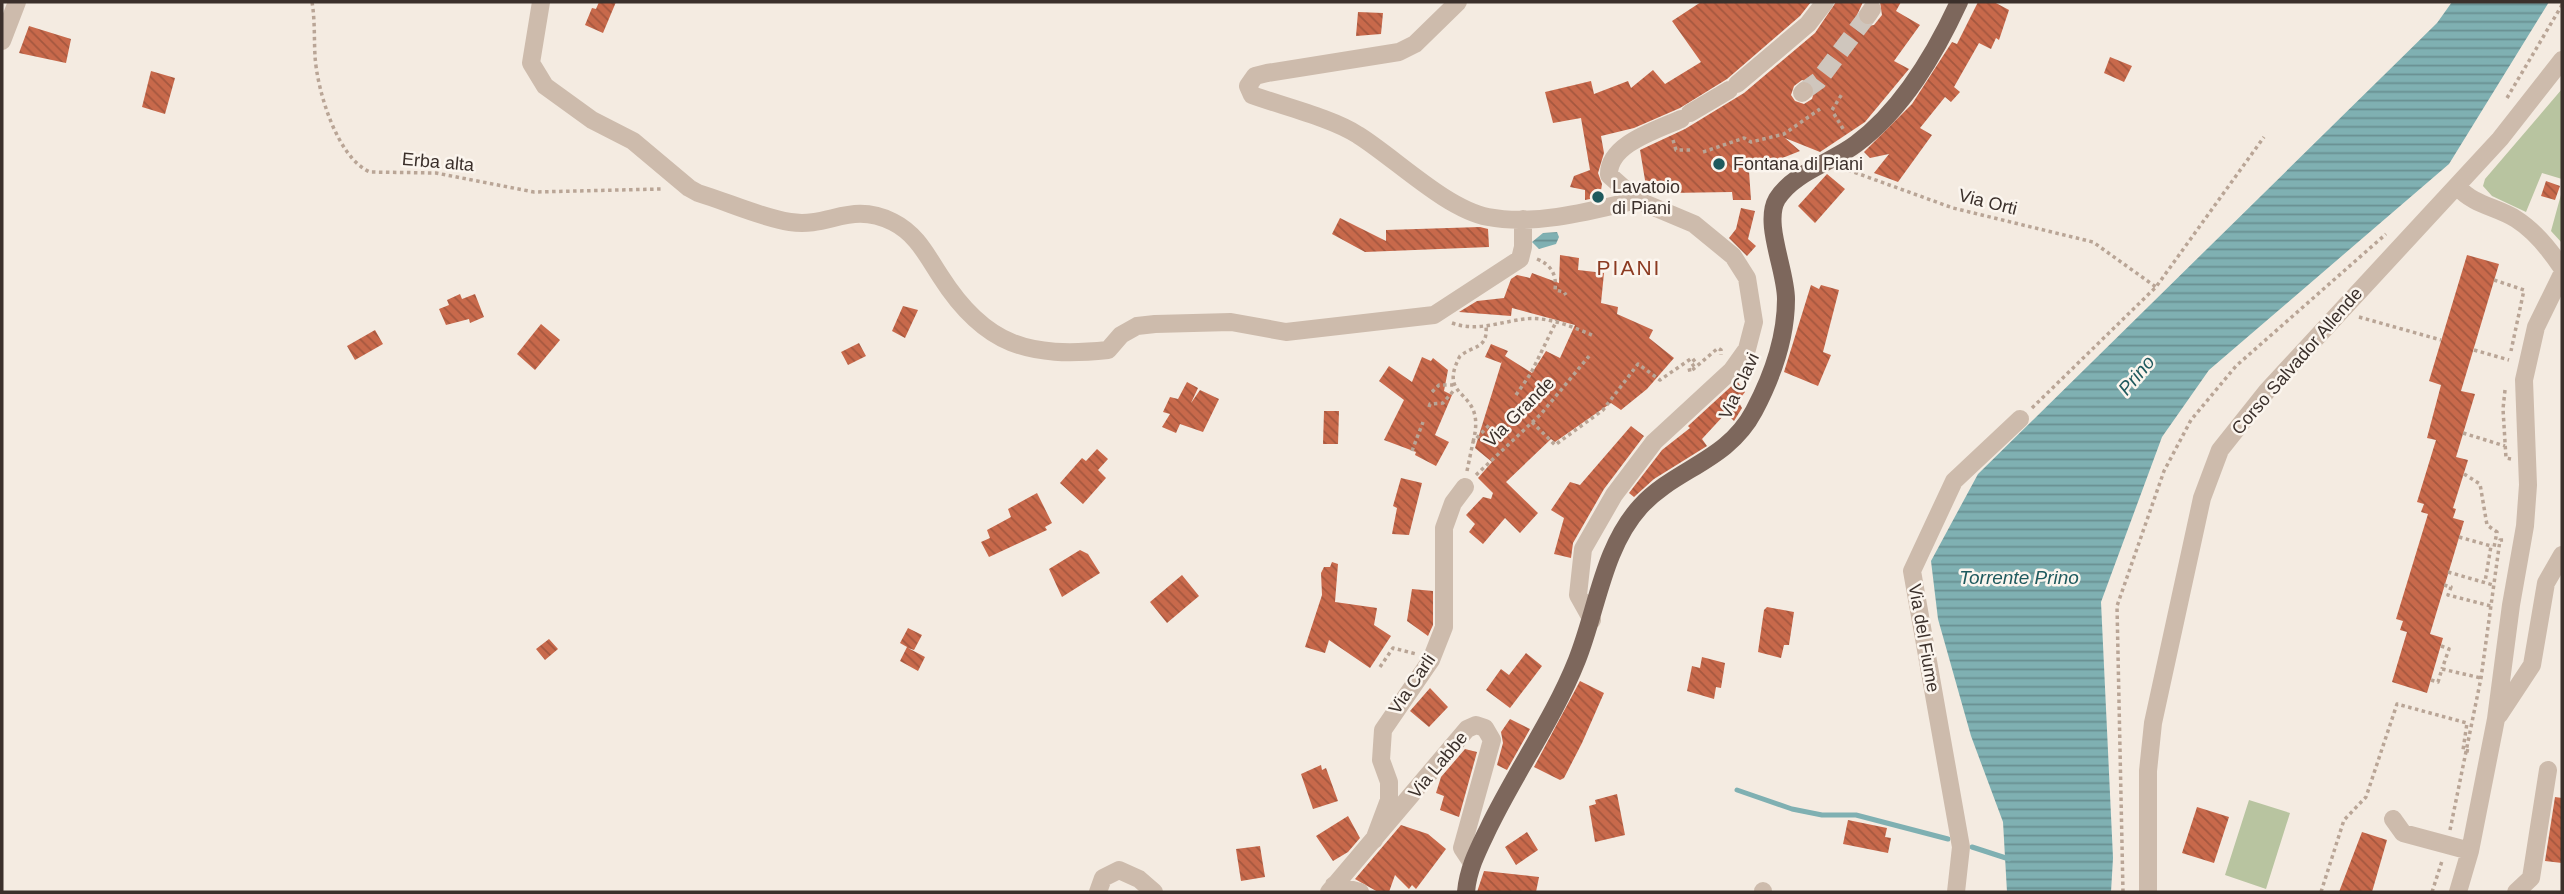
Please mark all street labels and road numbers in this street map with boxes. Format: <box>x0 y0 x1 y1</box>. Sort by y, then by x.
street label: Erba alta <box>401 149 476 175</box>
street label: Via Orti <box>1957 185 2019 219</box>
street label: Corso Salvador Allende <box>2228 283 2366 439</box>
street label: Via Clavi <box>1715 350 1763 422</box>
street label: Via Grande <box>1480 373 1558 451</box>
street label: Via del Fiume <box>1905 582 1943 694</box>
street label: Via Carli <box>1385 650 1439 718</box>
street label: Via Labbe <box>1404 728 1472 802</box>

